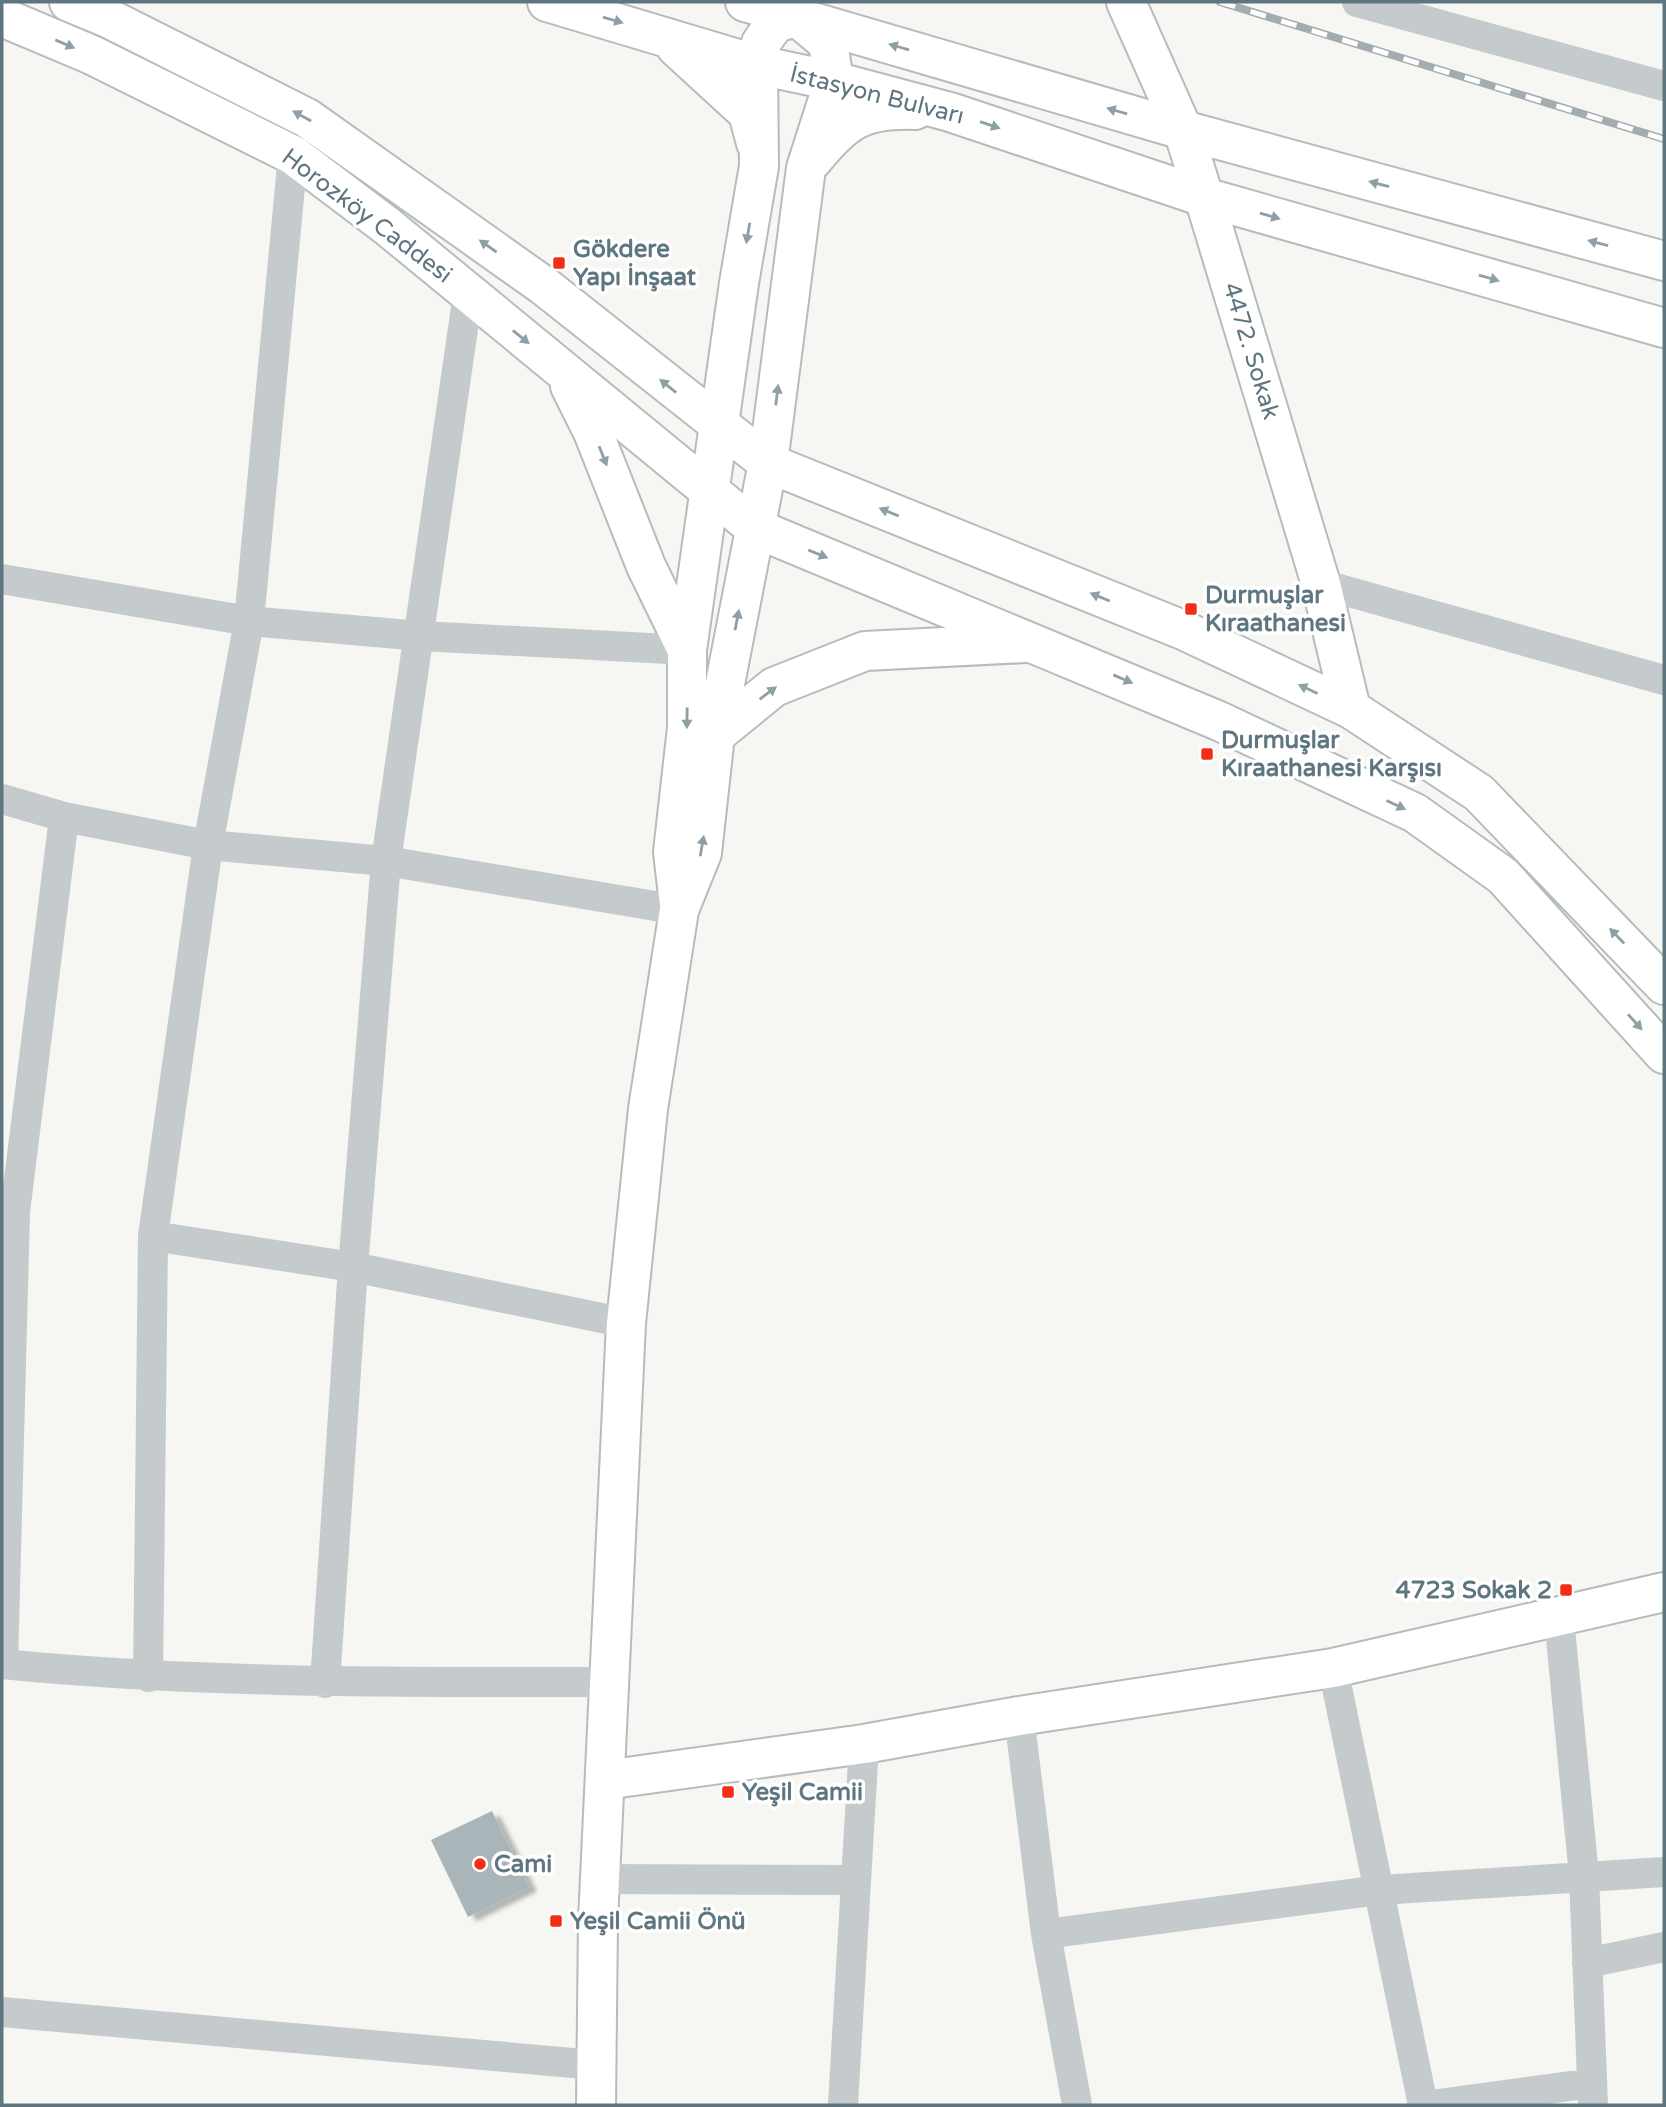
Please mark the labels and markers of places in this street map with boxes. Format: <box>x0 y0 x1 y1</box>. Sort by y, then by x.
place label: Gökdere Yapı İnşaat <box>573 235 697 292</box>
marker: Gökdere Yapı İnşaat <box>551 255 567 271</box>
place label: Durmuşlar Kıraathanesi <box>1205 581 1346 638</box>
marker: Durmuşlar Kıraathanesi <box>1183 601 1199 617</box>
place label: Durmuşlar Kıraathanesi Karşısı <box>1221 726 1442 783</box>
marker: Durmuşlar Kıraathanesi Karşısı <box>1199 746 1215 762</box>
place label: 4723 Sokak 2 <box>1395 1576 1552 1605</box>
marker: 4723 Sokak 2 <box>1558 1582 1574 1598</box>
place label: Yeşil Camii <box>742 1778 863 1807</box>
marker: Yeşil Camii <box>720 1784 736 1800</box>
place label: Cami <box>494 1850 552 1879</box>
marker: Cami <box>472 1856 488 1872</box>
place label: Yeşil Camii Önü <box>570 1907 746 1936</box>
marker: Yeşil Camii Önü <box>548 1913 564 1929</box>

